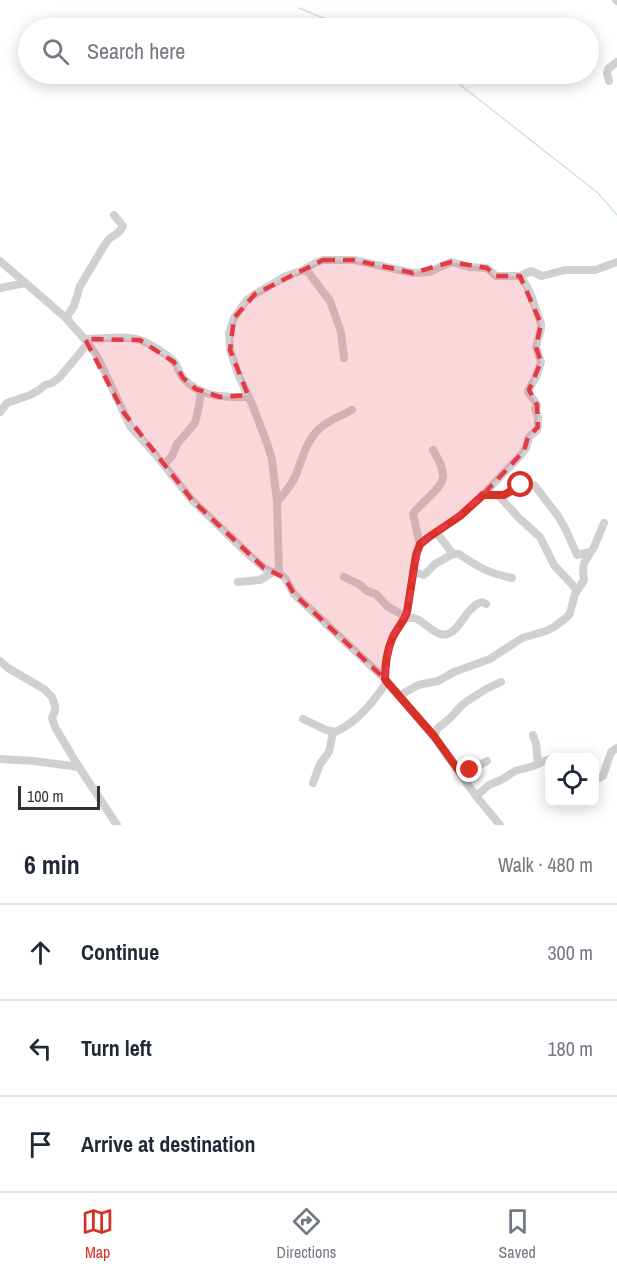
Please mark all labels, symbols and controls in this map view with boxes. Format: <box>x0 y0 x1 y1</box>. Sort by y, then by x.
search box <box>18 18 599 84</box>
icon: search <box>39 35 72 68</box>
text: Search here <box>87 36 185 66</box>
route start <box>507 471 533 497</box>
map controls <box>545 753 599 807</box>
button: locate <box>545 753 599 807</box>
route end <box>456 756 482 782</box>
scale bar <box>18 783 100 810</box>
text: 100 m <box>27 785 63 807</box>
text: 6 min <box>24 847 80 882</box>
text: Walk · 480 m <box>498 851 593 878</box>
icon: ahead <box>24 936 57 969</box>
text: Continue <box>81 937 159 967</box>
text: 300 m <box>547 939 593 966</box>
icon: left <box>24 1032 57 1065</box>
text: Turn left <box>81 1033 152 1063</box>
text: 180 m <box>547 1035 593 1062</box>
icon: arrive <box>24 1128 57 1161</box>
text: Arrive at destination <box>81 1129 255 1159</box>
tab: Map <box>81 1205 114 1263</box>
tab: Directions <box>276 1205 336 1263</box>
tab: Saved <box>499 1205 536 1263</box>

